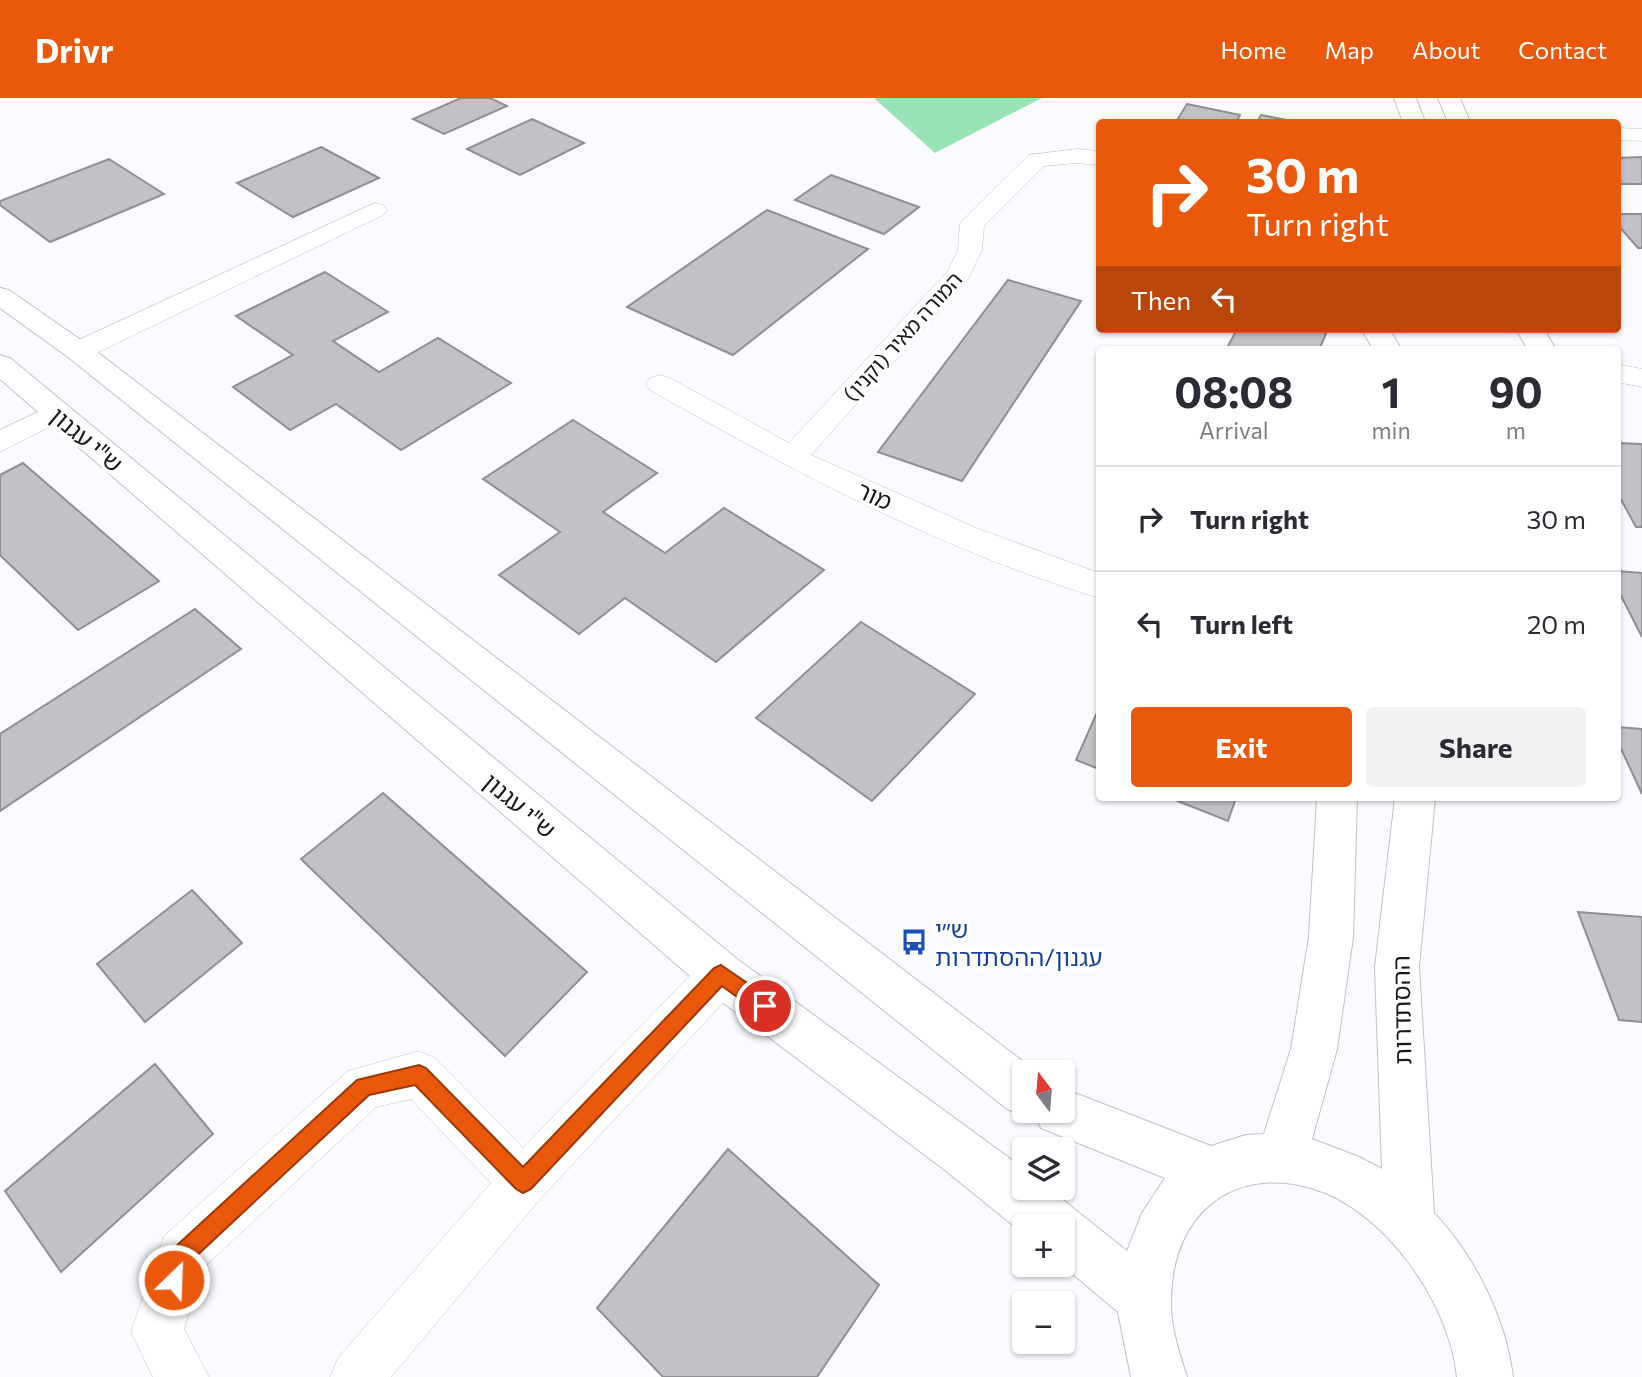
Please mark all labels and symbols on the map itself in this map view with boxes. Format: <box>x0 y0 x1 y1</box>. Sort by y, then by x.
street label: המורה מאיר (וקנין) <box>837 266 967 406</box>
street label: ש"י עגנון <box>45 400 129 478</box>
street label: מור <box>853 475 897 515</box>
street label: ש"י עגנון <box>478 766 562 844</box>
place label: ש״י עגנון/ההסתדרות <box>935 914 1102 971</box>
bus stop icon: ש״י עגנון/ההסתדרות <box>899 927 929 957</box>
street label: ההסתדרות <box>1386 955 1416 1065</box>
pin <box>735 976 795 1036</box>
north arrow <box>1012 1060 1074 1124</box>
position arrow <box>137 1243 211 1317</box>

